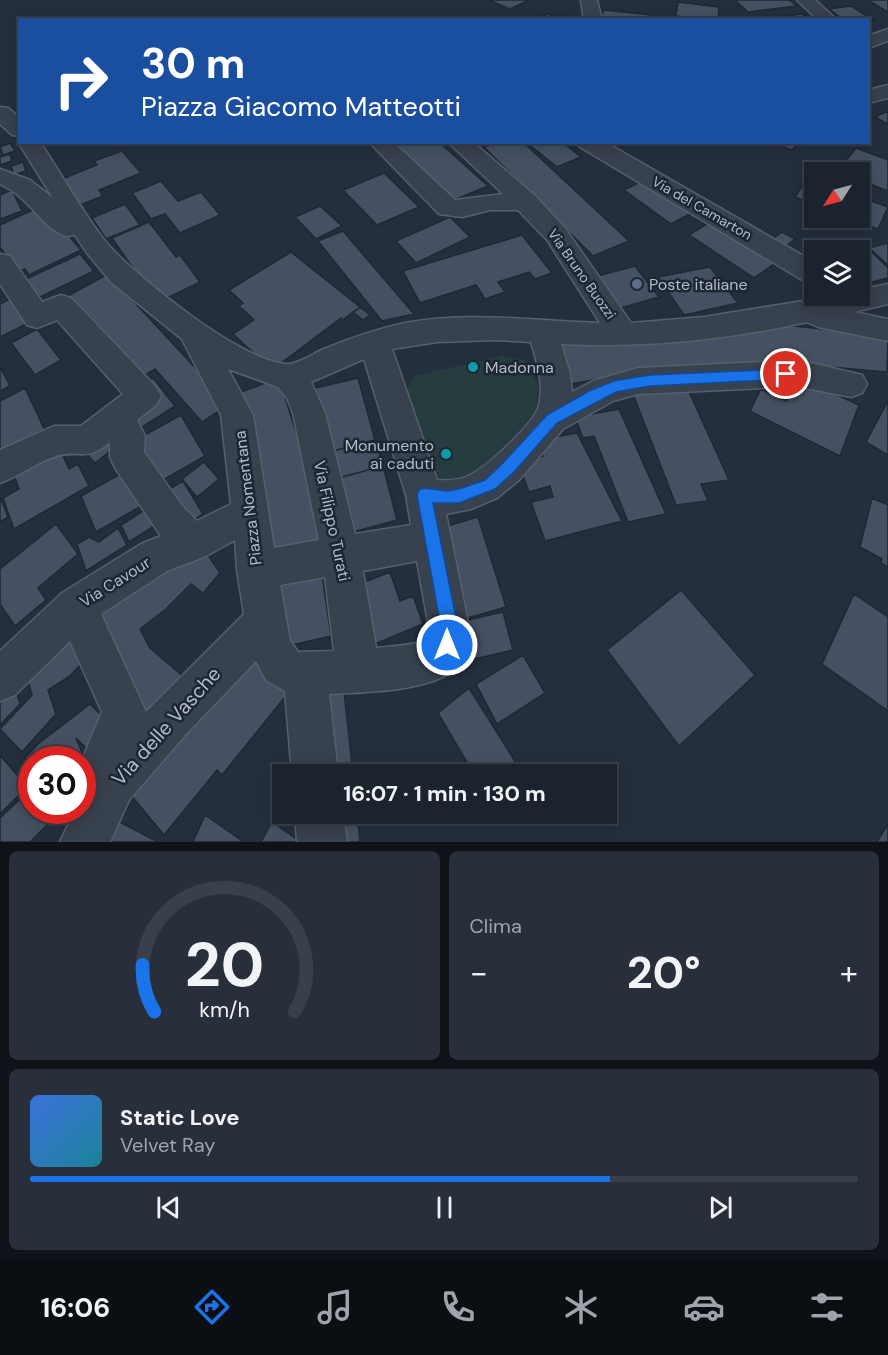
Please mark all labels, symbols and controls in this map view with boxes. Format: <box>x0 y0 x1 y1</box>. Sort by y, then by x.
text: 30 m <box>141 36 245 91</box>
icon: right <box>42 42 120 120</box>
text: Piazza Giacomo Matteotti <box>141 89 461 124</box>
north arrow <box>804 162 870 228</box>
map controls <box>804 162 870 306</box>
street label: Via del Camarton <box>649 172 755 244</box>
street label: Via Bruno Buozzi <box>544 225 620 323</box>
button: layers <box>804 240 870 306</box>
place label: Poste italiane <box>649 274 748 295</box>
marker: Poste italiane <box>630 277 644 291</box>
pin <box>760 348 811 399</box>
place label: Madonna <box>485 357 554 378</box>
icon: arrive <box>769 357 802 390</box>
marker: Madonna <box>466 360 480 374</box>
street label: Piazza Nomentana <box>229 430 267 566</box>
place label: Monumento ai caduti <box>345 435 434 474</box>
marker: Monumento ai caduti <box>439 447 453 461</box>
street label: Via Filippo Turati <box>309 459 355 583</box>
street label: Via Cavour <box>76 552 155 612</box>
position arrow <box>415 613 479 677</box>
street label: Via delle Vasche <box>106 661 226 791</box>
speed limit sign: 30 <box>18 746 96 824</box>
text: 16:07 · 1 min · 130 m <box>343 779 546 808</box>
text: Clima <box>470 913 522 939</box>
text: 20 <box>184 924 264 1005</box>
text: 20° <box>627 943 701 1002</box>
text: − <box>470 951 488 994</box>
text: + <box>840 951 858 994</box>
text: km/h <box>199 997 250 1025</box>
text: Static Love <box>120 1103 240 1132</box>
text: Velvet Ray <box>120 1132 215 1158</box>
icon: previous <box>152 1191 185 1224</box>
icon: pause <box>428 1191 461 1224</box>
icon: next <box>704 1191 737 1224</box>
icon: directions <box>191 1286 233 1328</box>
icon: music <box>314 1286 356 1328</box>
icon: phone <box>437 1286 479 1328</box>
icon: climate <box>560 1286 602 1328</box>
icon: car <box>683 1286 725 1328</box>
icon: filters <box>806 1286 848 1328</box>
text: 16:06 <box>40 1290 110 1325</box>

